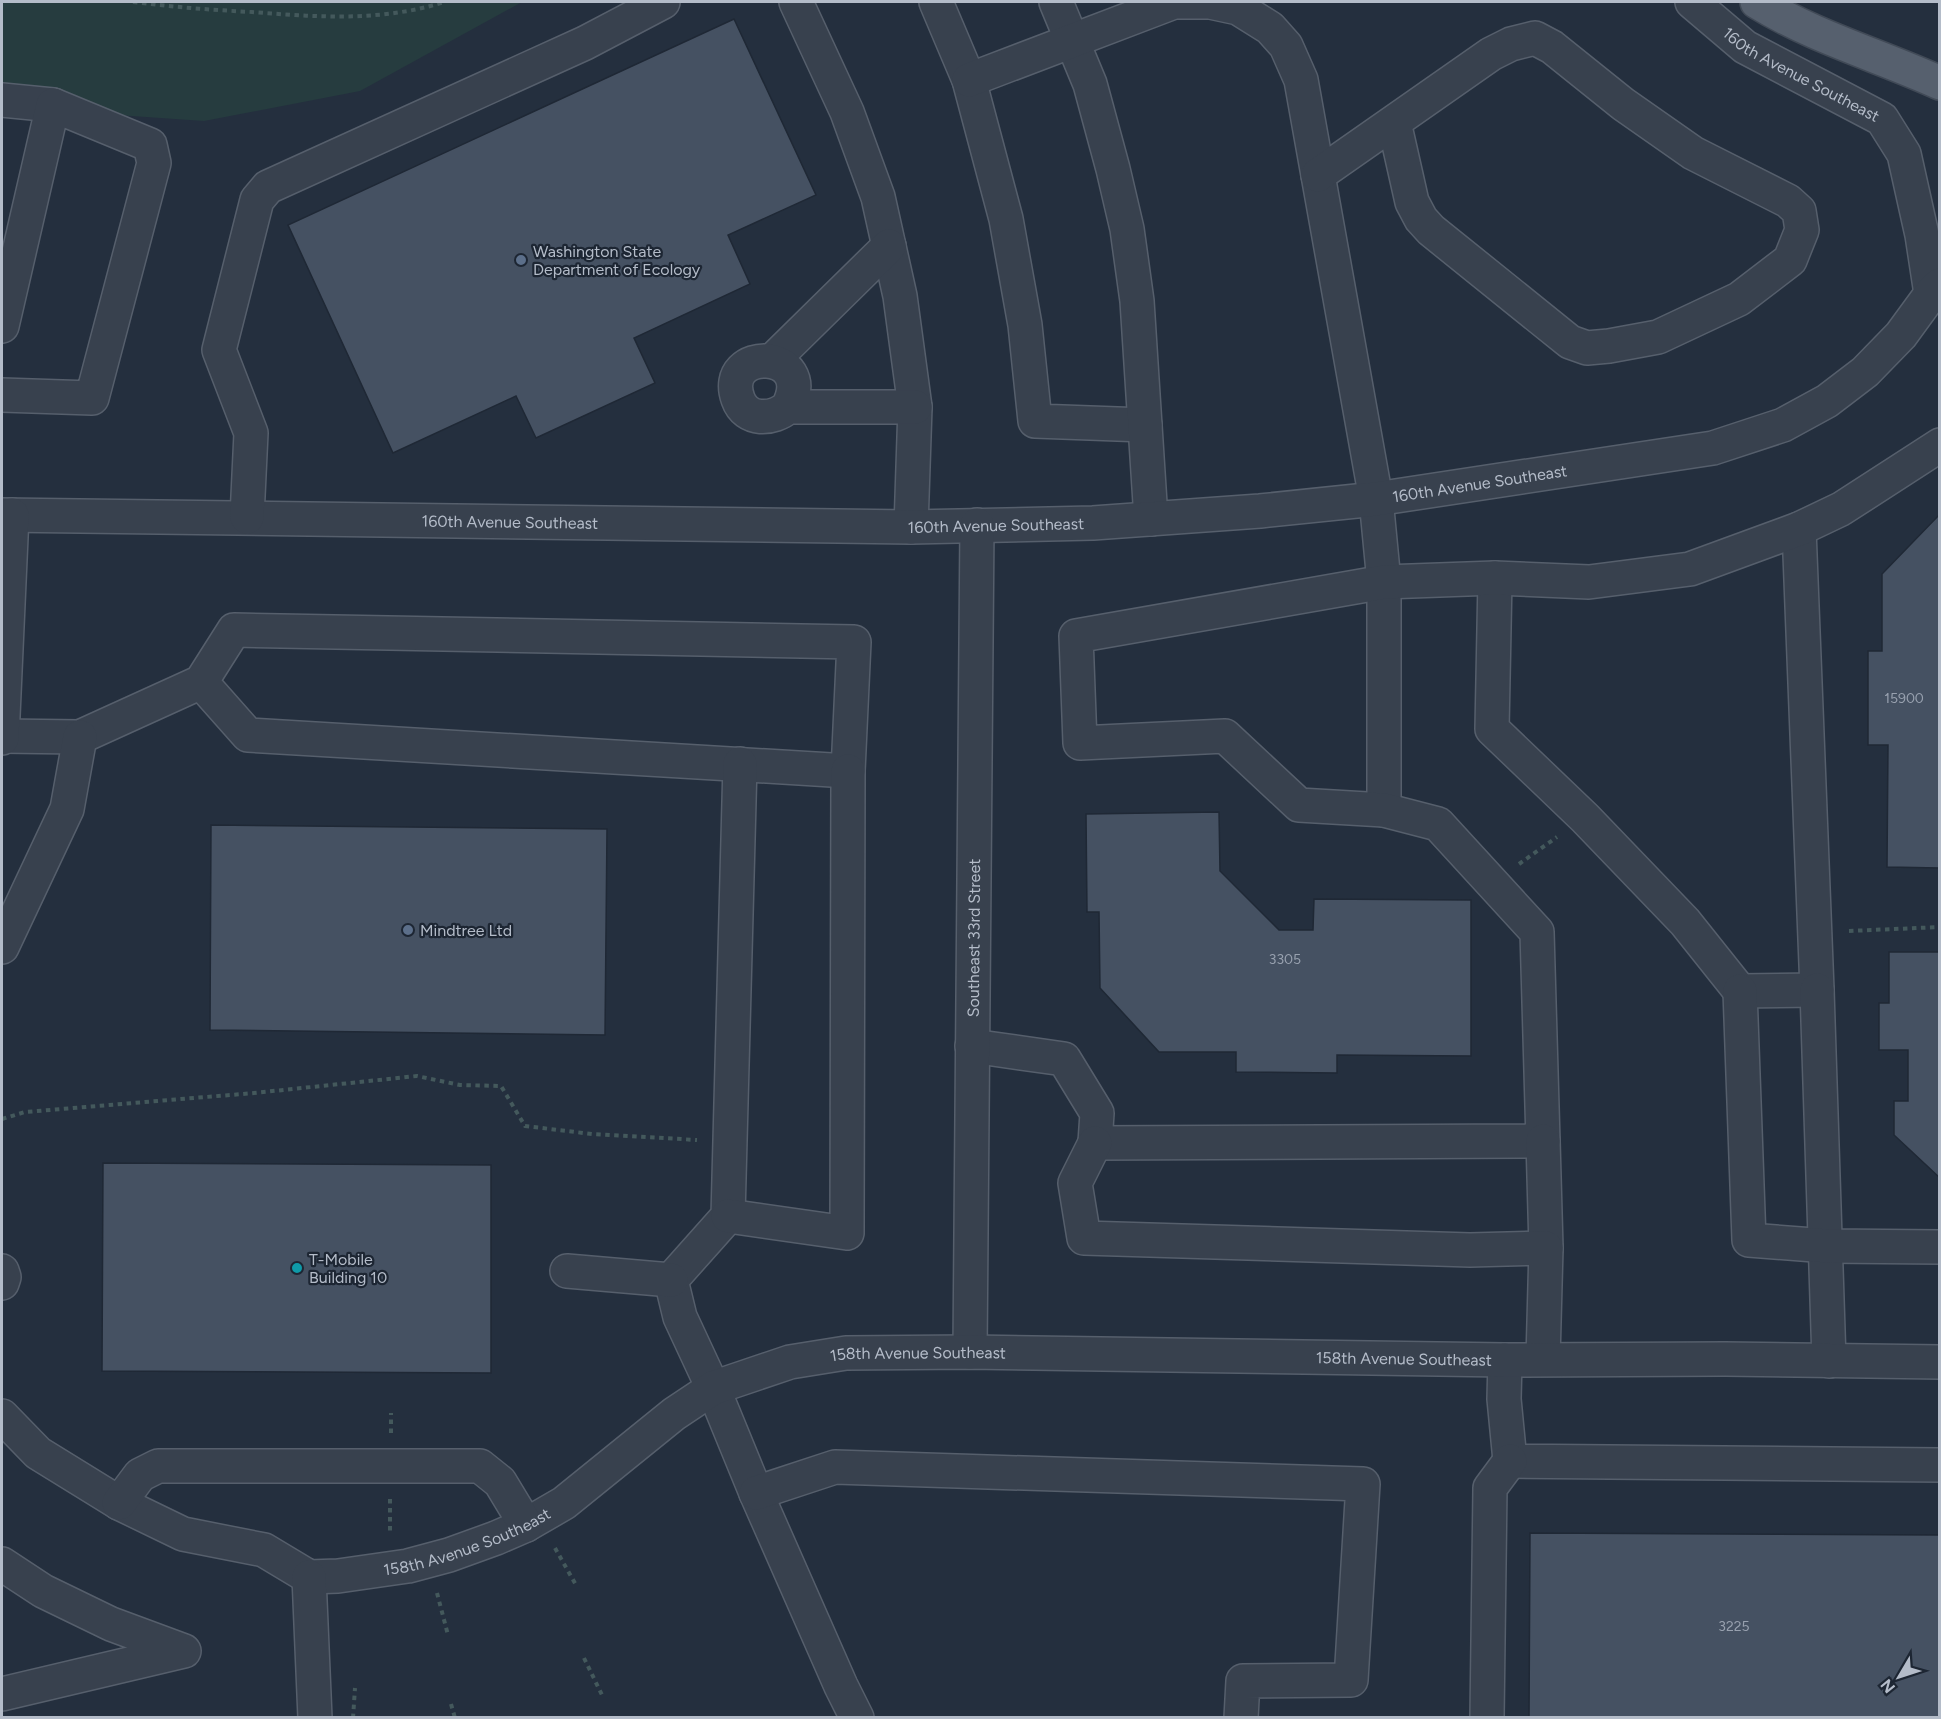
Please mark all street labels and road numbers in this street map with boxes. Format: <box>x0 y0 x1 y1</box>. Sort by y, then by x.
street label: 160th Avenue Southeast <box>1719 23 1883 126</box>
street label: 160th Avenue Southeast <box>1391 461 1568 506</box>
street label: 160th Avenue Southeast <box>422 512 598 533</box>
street label: 160th Avenue Southeast <box>908 514 1084 537</box>
street label: Southeast 33rd Street <box>964 859 984 1017</box>
street label: 158th Avenue Southeast <box>829 1343 1006 1365</box>
street label: 158th Avenue Southeast <box>1316 1348 1492 1370</box>
street label: 158th Avenue Southeast <box>382 1504 554 1579</box>

